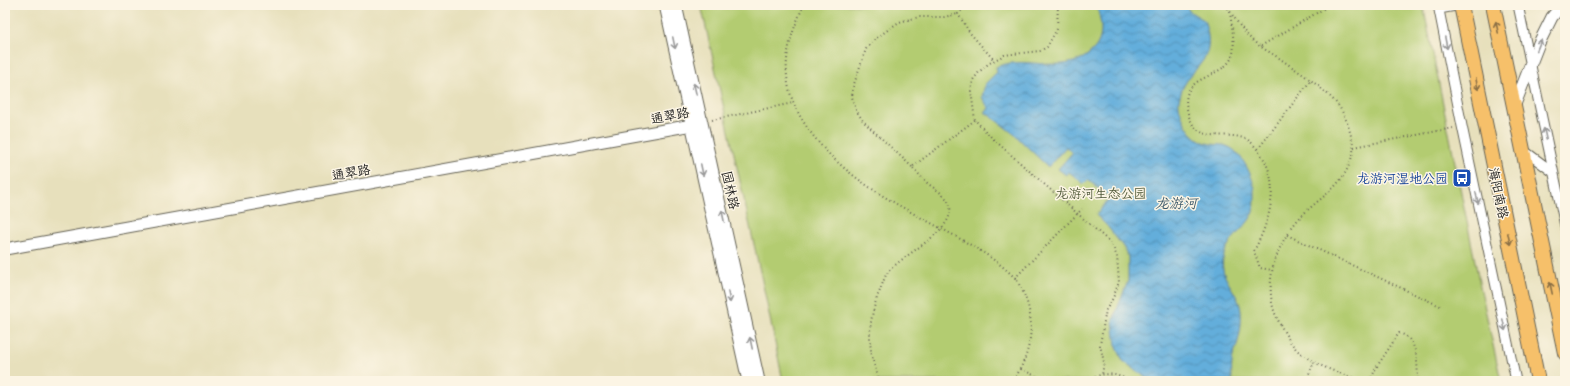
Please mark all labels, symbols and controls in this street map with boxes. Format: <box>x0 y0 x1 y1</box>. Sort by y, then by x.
one-way arrow <box>1493 21 1501 34</box>
one-way arrow <box>670 36 678 49</box>
one-way arrow <box>1442 36 1450 49</box>
one-way arrow <box>1536 39 1543 51</box>
one-way arrow <box>1473 77 1481 90</box>
one-way arrow <box>690 83 698 96</box>
street label: 通翠路 <box>650 105 691 129</box>
one-way arrow <box>1541 128 1549 141</box>
street label: 通翠路 <box>331 163 372 185</box>
one-way arrow <box>698 163 706 176</box>
street label: 海阳南路 <box>1484 166 1510 221</box>
bus stop icon: 龙游河湿地公园 <box>1451 167 1473 189</box>
street label: 园林路 <box>717 170 741 211</box>
place label: 龙游河湿地公园 <box>1357 172 1448 188</box>
park label: 龙游河生态公园 <box>1055 187 1147 203</box>
one-way arrow <box>1474 191 1482 204</box>
water label: 龙游河 <box>1155 196 1199 214</box>
one-way arrow <box>718 210 726 223</box>
one-way arrow <box>1505 232 1513 245</box>
one-way arrow <box>1547 281 1555 294</box>
one-way arrow <box>726 290 734 303</box>
one-way arrow <box>1501 318 1509 331</box>
one-way arrow <box>746 337 754 350</box>

